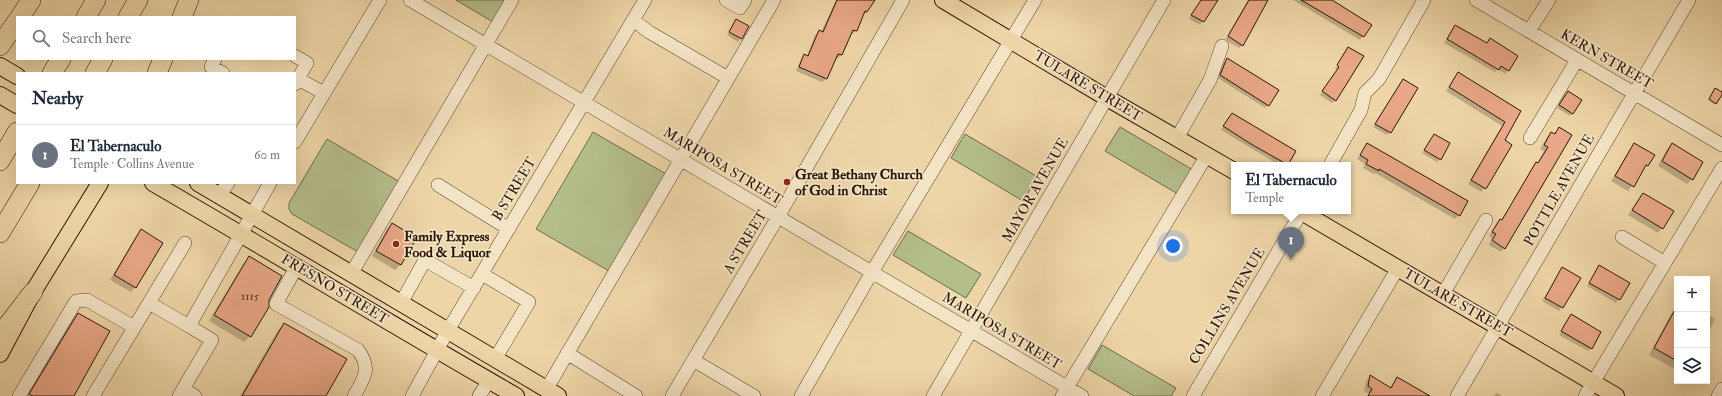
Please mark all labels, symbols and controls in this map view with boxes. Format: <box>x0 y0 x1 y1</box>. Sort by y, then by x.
search box <box>16 16 296 60</box>
street label: KERN STREET <box>1558 26 1657 93</box>
icon: search <box>30 27 52 49</box>
text: Search here <box>62 29 131 48</box>
street label: TULARE STREET <box>1031 47 1146 125</box>
text: Nearby <box>32 88 83 109</box>
street label: MARIPOSA STREET <box>660 124 786 209</box>
street label: POTTLE AVENUE <box>1520 131 1598 249</box>
street label: MAYOR AVENUE <box>998 135 1072 245</box>
text: El Tabernaculo <box>70 137 161 156</box>
text: 1 <box>43 147 47 163</box>
text: 60 m <box>254 147 280 163</box>
street label: B STREET <box>488 154 540 224</box>
text: Temple · Collins Avenue <box>70 156 194 172</box>
popup <box>1231 162 1351 214</box>
place label: Great Bethany Church of God in Christ <box>795 166 923 199</box>
text: El Tabernaculo <box>1245 171 1337 190</box>
marker: Great Bethany Church of God in Christ <box>782 177 792 187</box>
text: Temple <box>1245 190 1284 206</box>
street label: A STREET <box>719 207 771 277</box>
pin: 1 <box>1278 227 1304 260</box>
place label: Family Express Food & Liquor <box>404 228 491 262</box>
your location <box>1163 236 1183 256</box>
marker: Family Express Food & Liquor <box>391 239 401 249</box>
street label: COLLINS AVENUE <box>1185 245 1269 367</box>
street label: FRESNO STREET <box>278 250 392 328</box>
street label: TULARE STREET <box>1400 265 1516 341</box>
map controls <box>1674 276 1710 384</box>
button: + <box>1674 276 1710 312</box>
house number: 1115 <box>241 289 260 304</box>
street label: MARIPOSA STREET <box>939 289 1065 374</box>
button: − <box>1674 312 1710 348</box>
button: layers <box>1674 348 1710 384</box>

